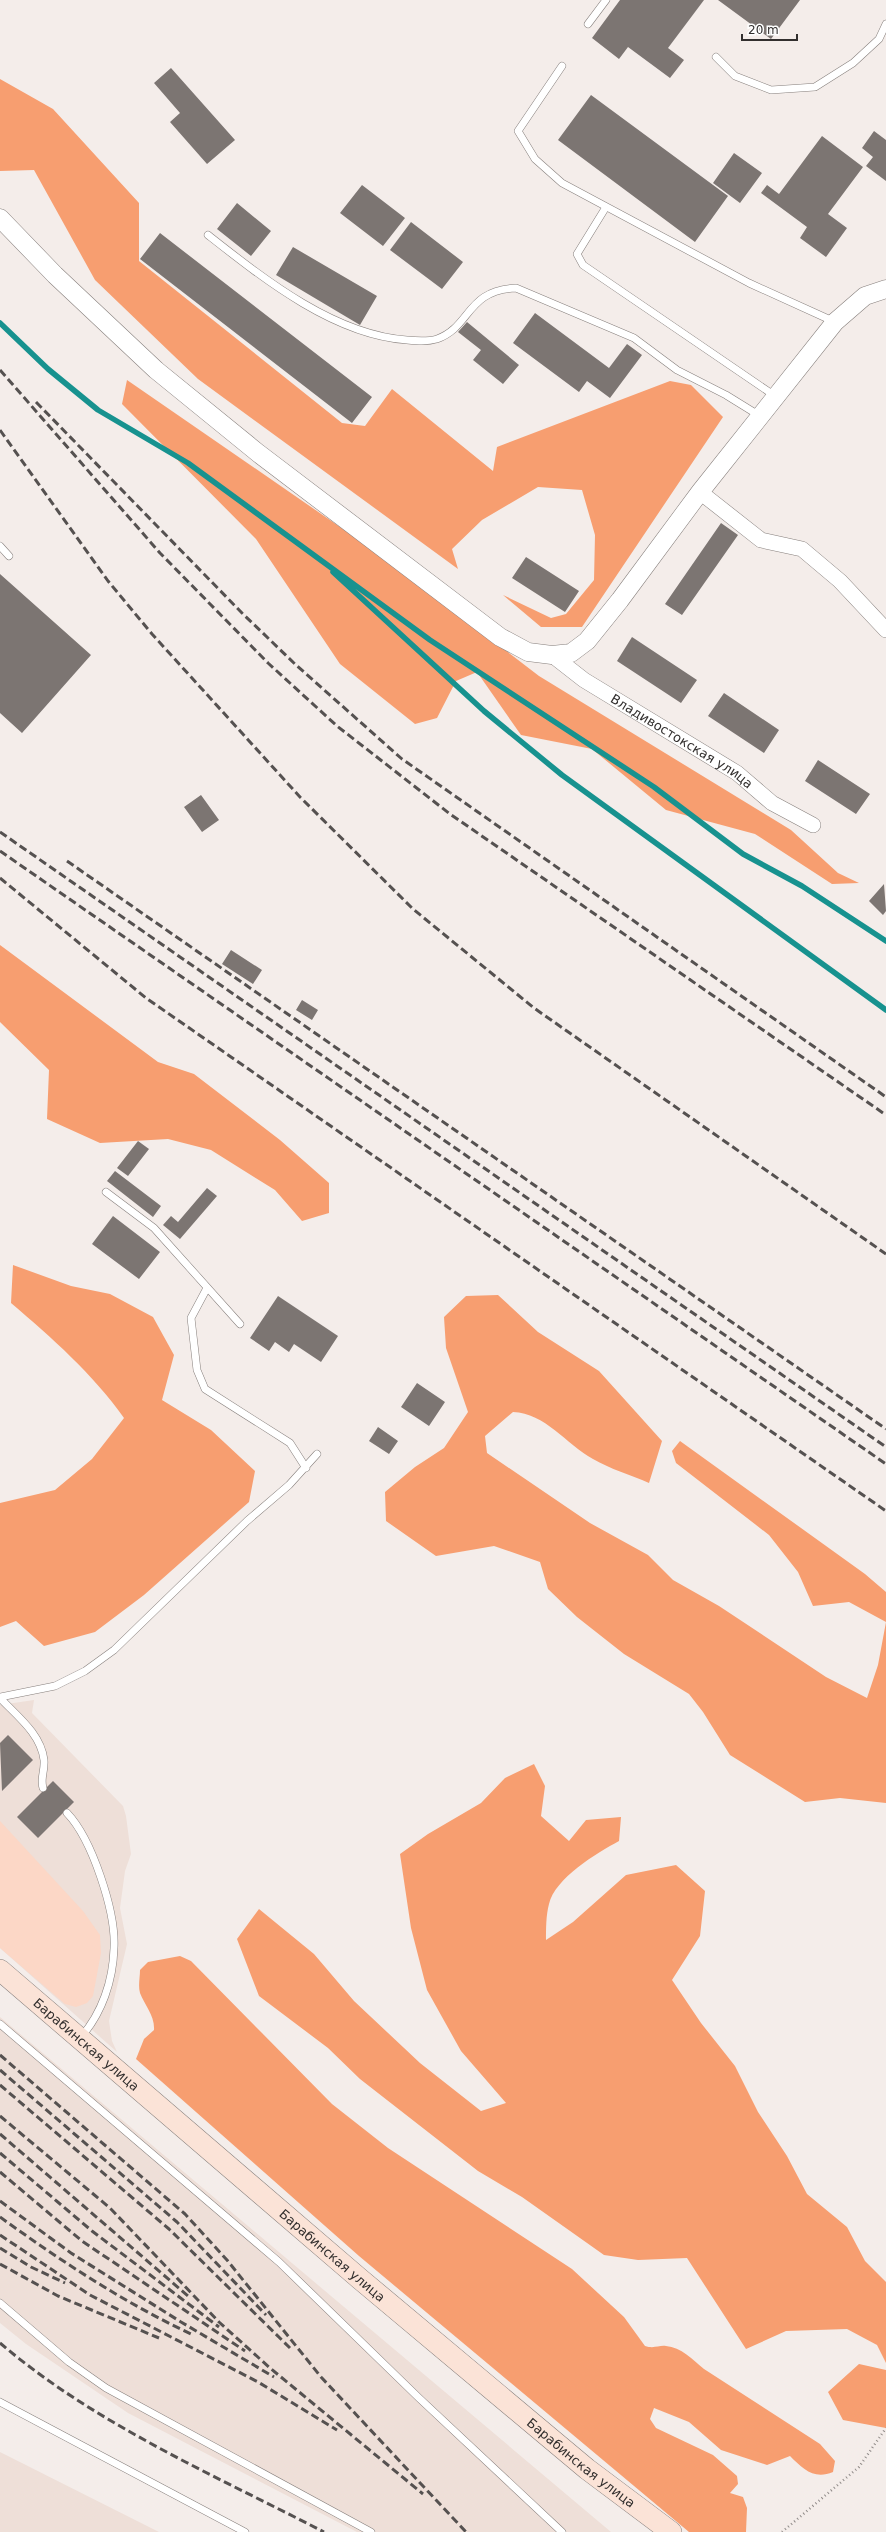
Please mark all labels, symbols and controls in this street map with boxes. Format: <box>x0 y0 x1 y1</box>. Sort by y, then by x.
scale bar <box>742 16 797 42</box>
text: 20 m <box>748 23 779 37</box>
street label: Владивостокская улица <box>608 691 756 791</box>
street label: Барабинская улица <box>30 1995 142 2094</box>
street label: Барабинская улица <box>276 2206 388 2305</box>
street label: Барабинская улица <box>524 2415 638 2511</box>

